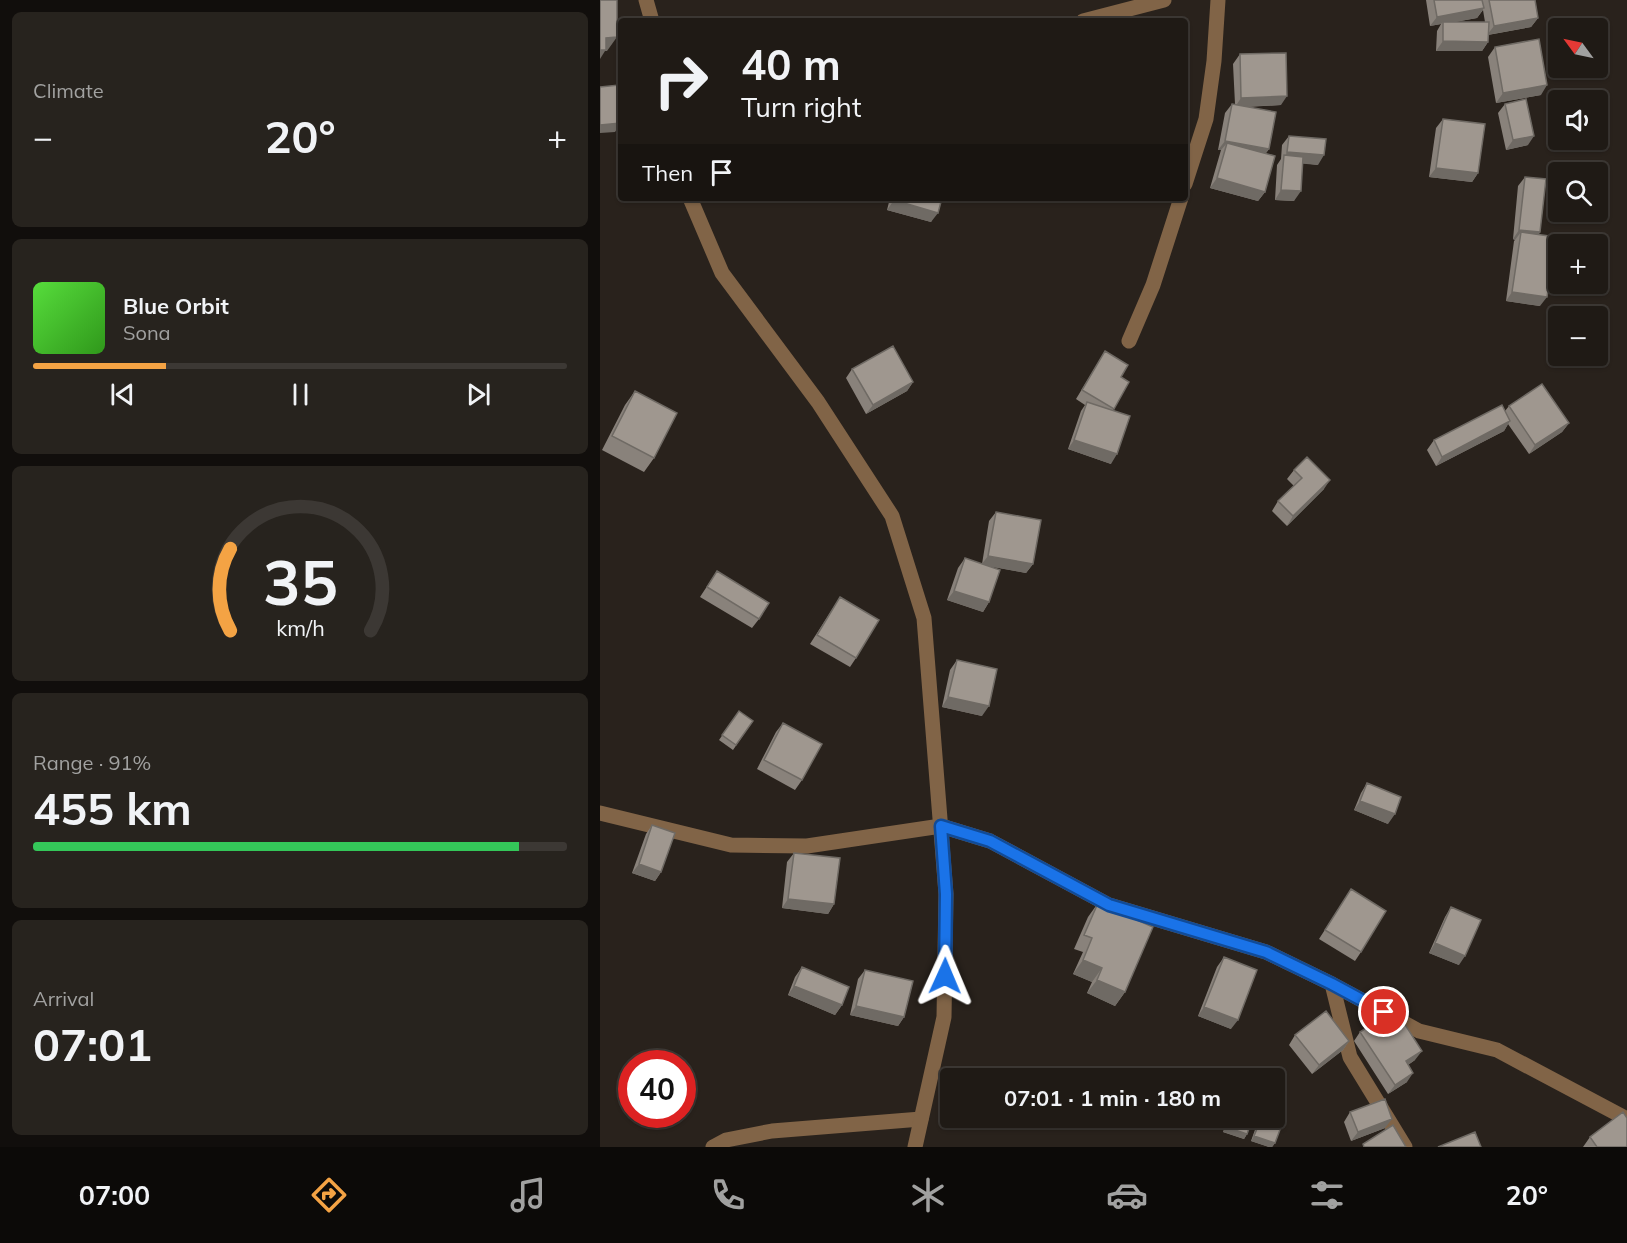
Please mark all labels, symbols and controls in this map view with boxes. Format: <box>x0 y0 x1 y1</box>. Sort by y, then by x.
north arrow <box>1548 18 1608 78</box>
map controls <box>1548 18 1608 366</box>
text: 40 m <box>741 38 841 91</box>
icon: right <box>642 42 720 120</box>
text: Climate <box>33 78 104 103</box>
text: Turn right <box>741 90 861 124</box>
button: sound <box>1548 90 1608 150</box>
text: 20° <box>264 108 336 164</box>
text: − <box>33 116 53 157</box>
text: + <box>547 116 567 157</box>
icon: arrive <box>705 156 738 189</box>
text: Then <box>642 159 693 187</box>
button: search <box>1548 162 1608 222</box>
button: + <box>1548 234 1608 294</box>
text: Blue Orbit <box>123 292 229 320</box>
button: − <box>1548 306 1608 366</box>
text: Sona <box>123 320 171 345</box>
icon: previous <box>106 378 139 411</box>
icon: pause <box>284 378 317 411</box>
icon: next <box>462 378 495 411</box>
text: 35 <box>263 542 337 621</box>
text: km/h <box>276 614 324 641</box>
text: Range · 91% <box>33 750 151 775</box>
text: 455 km <box>33 780 192 836</box>
position arrow <box>913 944 977 1008</box>
text: Arrival <box>33 986 94 1011</box>
pin <box>1358 986 1409 1037</box>
icon: arrive <box>1367 995 1400 1028</box>
text: 07:01 <box>33 1016 152 1072</box>
speed limit sign: 40 <box>618 1050 696 1128</box>
text: 07:01 · 1 min · 180 m <box>1004 1084 1221 1112</box>
icon: directions <box>308 1174 350 1216</box>
icon: music <box>507 1174 549 1216</box>
icon: phone <box>707 1174 749 1216</box>
icon: climate <box>907 1174 949 1216</box>
icon: car <box>1106 1174 1148 1216</box>
icon: filters <box>1306 1174 1348 1216</box>
text: 07:00 <box>79 1178 150 1212</box>
text: 20° <box>1505 1178 1548 1212</box>

